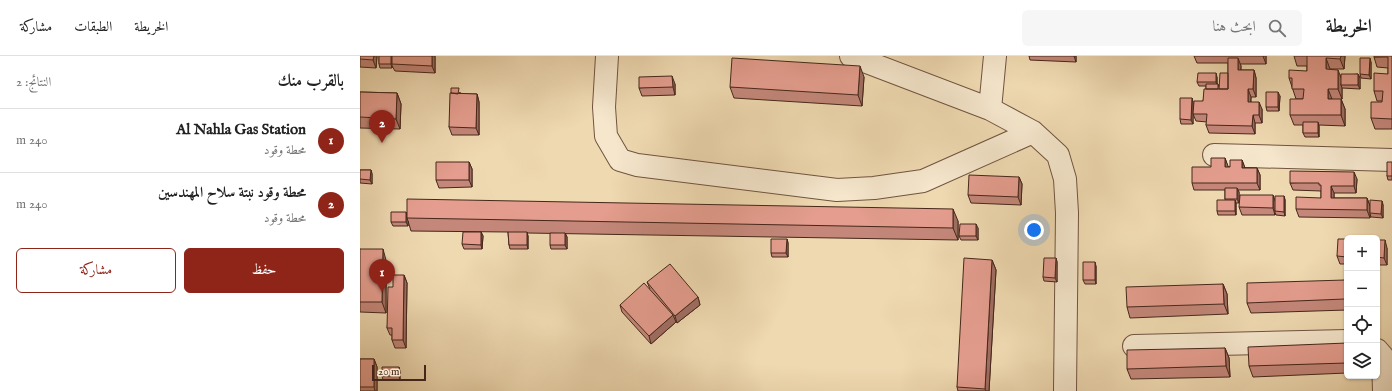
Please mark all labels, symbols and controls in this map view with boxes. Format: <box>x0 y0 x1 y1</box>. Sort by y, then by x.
search box <box>1022 10 1302 46</box>
text: الخريطة <box>1326 15 1372 39</box>
text: ابحث هنا <box>1212 17 1256 36</box>
icon: search <box>1266 17 1288 39</box>
text: مشاركة <box>20 18 52 36</box>
text: الطبقات <box>74 18 112 36</box>
text: الخريطة <box>134 18 168 36</box>
text: بالقرب منك <box>277 71 344 92</box>
text: النتائج: 2 <box>16 74 51 91</box>
pin: 2 <box>369 110 395 143</box>
text: Al Nahla Gas Station <box>176 120 306 139</box>
text: 240 m <box>16 132 48 149</box>
text: 1 <box>329 132 333 149</box>
text: محطة وقود <box>264 142 306 159</box>
text: محطة وقود نبتة سلاح المهندسين <box>158 183 306 202</box>
text: 240 m <box>16 196 48 213</box>
text: 2 <box>328 196 334 213</box>
text: محطة وقود <box>264 210 306 227</box>
your location <box>1024 220 1044 240</box>
map controls <box>1344 235 1380 379</box>
button: + <box>1344 235 1380 271</box>
button: مشاركة <box>16 248 176 293</box>
button: حفظ <box>184 248 344 293</box>
pin: 1 <box>369 259 395 292</box>
button: − <box>1344 271 1380 307</box>
button: locate <box>1344 307 1380 343</box>
button: layers <box>1344 343 1380 379</box>
scale bar <box>372 363 426 382</box>
text: 20 m <box>378 365 399 379</box>

